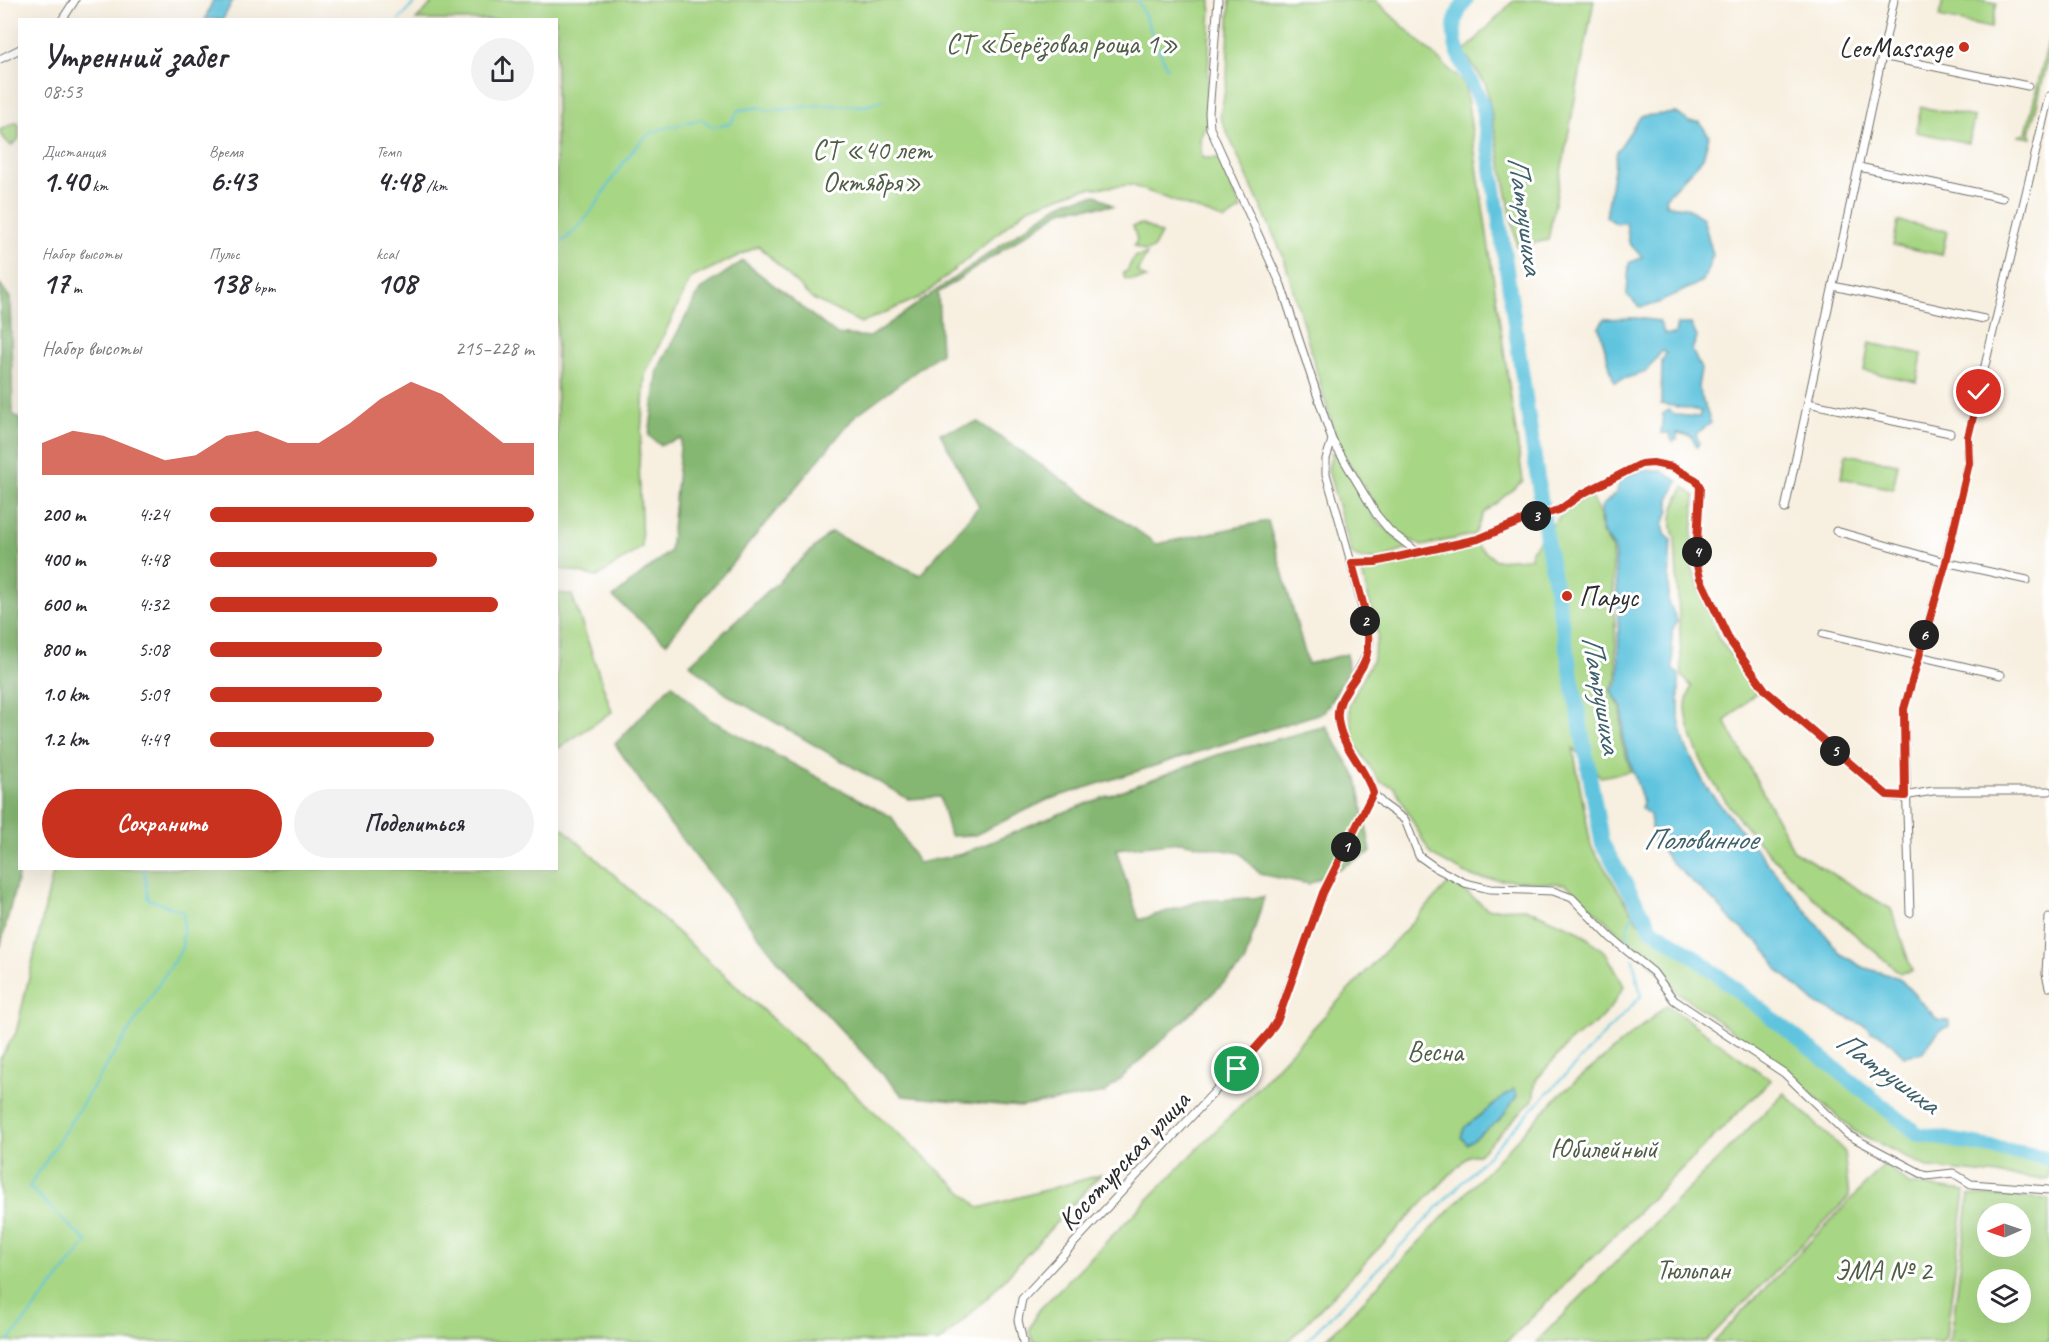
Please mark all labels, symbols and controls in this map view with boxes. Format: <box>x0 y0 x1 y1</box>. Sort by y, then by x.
park label: СТ «Берёзовая роща 1» <box>946 26 1178 62</box>
place label: LeoMassage <box>1839 30 1954 65</box>
text: Утренний забег <box>42 35 226 77</box>
button: share <box>471 38 534 101</box>
marker: LeoMassage <box>1957 40 1971 54</box>
text: 08:53 <box>42 79 82 104</box>
park label: СТ «40 лет Октября» <box>812 132 934 199</box>
text: Дистанция <box>42 142 106 162</box>
text: Время <box>209 142 243 162</box>
text: Темп <box>376 142 402 162</box>
water label: Патрушиха <box>1499 154 1553 279</box>
text: 1.40 <box>42 162 88 200</box>
text: 6:43 <box>209 162 256 200</box>
text: 4:48 <box>376 162 422 200</box>
text: km <box>88 176 108 196</box>
text: /km <box>422 176 447 196</box>
text: Набор высоты <box>42 244 121 264</box>
text: Пульс <box>209 244 240 264</box>
text: kcal <box>376 244 397 264</box>
text: 17 <box>42 264 69 302</box>
text: 138 <box>209 264 250 302</box>
text: 108 <box>376 264 417 302</box>
text: m <box>69 278 82 298</box>
text: bpm <box>250 278 275 298</box>
text: Набор высоты <box>42 336 141 361</box>
text: 215–228 m <box>455 336 534 361</box>
pin <box>1953 366 2004 417</box>
icon: check <box>1962 375 1995 408</box>
pin: 3 <box>1521 501 1551 531</box>
text: 200 m <box>42 502 85 527</box>
text: 4:24 <box>138 502 169 527</box>
text: 3 <box>1532 506 1540 526</box>
pin: 4 <box>1682 537 1712 567</box>
text: 4 <box>1693 542 1701 562</box>
text: 400 m <box>42 547 85 572</box>
text: 4:48 <box>138 547 169 572</box>
place label: Парус <box>1579 579 1639 614</box>
marker: Парус <box>1560 589 1574 603</box>
text: 600 m <box>42 592 86 617</box>
text: 4:32 <box>138 592 169 617</box>
pin: 2 <box>1350 606 1380 636</box>
text: 2 <box>1361 611 1369 631</box>
pin: 6 <box>1909 620 1939 650</box>
text: 6 <box>1920 625 1928 645</box>
water label: Патрушиха <box>1573 632 1632 759</box>
text: 800 m <box>42 637 85 662</box>
text: 5:08 <box>138 637 169 662</box>
text: 1.0 km <box>42 682 89 707</box>
text: 5:09 <box>138 682 169 707</box>
text: 1.2 km <box>42 727 89 752</box>
text: 4:49 <box>138 727 169 752</box>
pin: 5 <box>1820 736 1850 766</box>
text: 5 <box>1832 741 1838 761</box>
button: Сохранить <box>42 789 282 858</box>
button: Поделиться <box>294 789 534 858</box>
water label: Половинное <box>1643 820 1761 858</box>
pin: 1 <box>1331 832 1361 862</box>
text: 1 <box>1342 837 1350 857</box>
water label: Патрушиха <box>1829 1022 1950 1124</box>
park label: Весна <box>1407 1034 1465 1069</box>
pin <box>1211 1043 1262 1094</box>
icon: arrive <box>1220 1052 1253 1085</box>
street label: Косотурская улица <box>1050 1082 1198 1237</box>
park label: Юбилейный <box>1550 1131 1659 1166</box>
north arrow <box>1977 1203 2031 1257</box>
map controls <box>1977 1203 2031 1323</box>
park label: Тюльпан <box>1656 1252 1731 1287</box>
park label: ЭМА № 2 <box>1835 1253 1934 1288</box>
button: layers <box>1977 1269 2031 1323</box>

